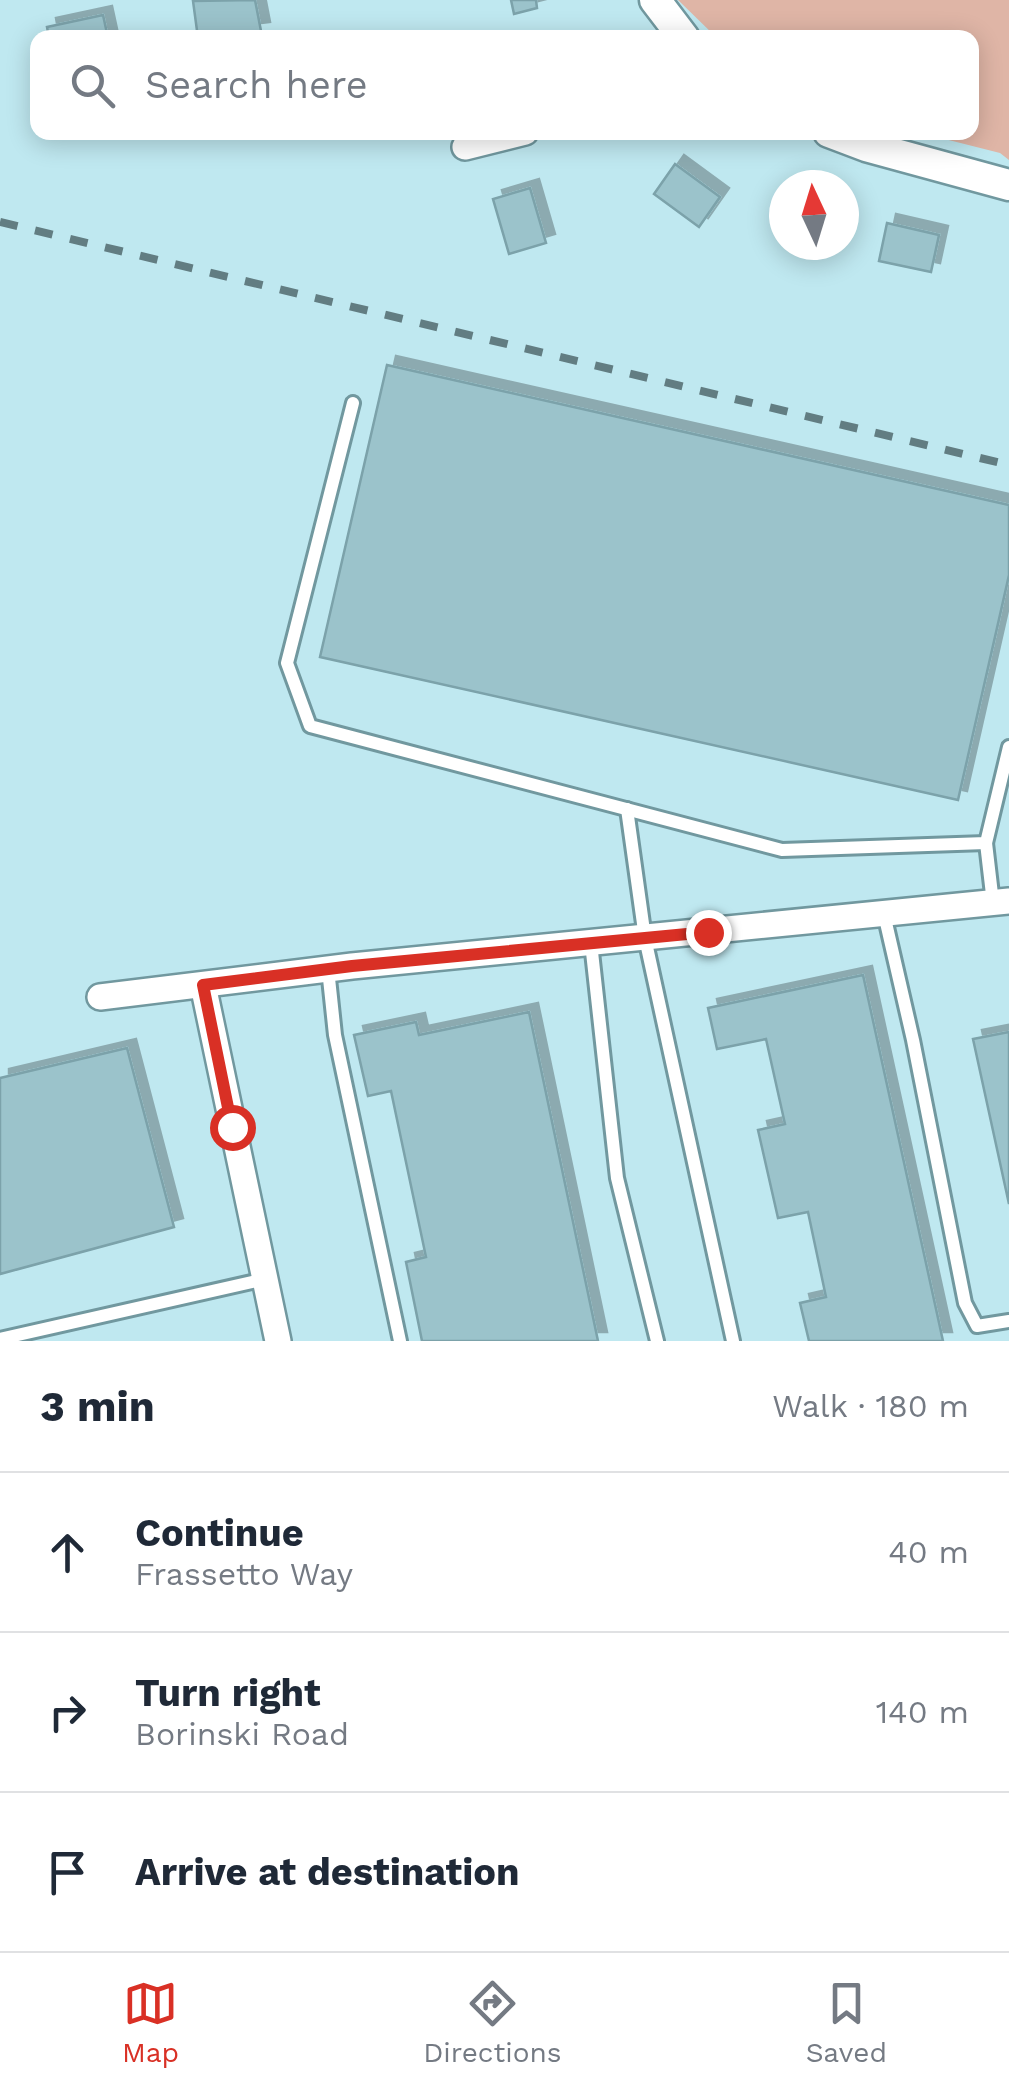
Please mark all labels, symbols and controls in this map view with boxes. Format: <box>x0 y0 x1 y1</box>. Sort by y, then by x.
search box <box>30 30 979 140</box>
icon: search <box>65 58 120 113</box>
text: Search here <box>145 63 368 107</box>
north arrow <box>769 170 859 260</box>
route end <box>686 910 732 956</box>
route start <box>210 1105 256 1151</box>
text: 3 min <box>40 1382 155 1431</box>
text: Walk · 180 m <box>772 1387 969 1425</box>
text: Continue <box>135 1511 304 1555</box>
icon: ahead <box>40 1525 95 1580</box>
text: 40 m <box>888 1533 969 1571</box>
text: Frassetto Way <box>135 1555 353 1593</box>
text: Turn right <box>135 1671 321 1715</box>
icon: right <box>40 1685 95 1740</box>
text: 140 m <box>876 1693 969 1731</box>
text: Borinski Road <box>135 1715 349 1753</box>
icon: arrive <box>40 1845 95 1900</box>
text: Arrive at destination <box>135 1850 520 1894</box>
tab: Map <box>122 1976 179 2069</box>
tab: Directions <box>423 1976 562 2069</box>
tab: Saved <box>806 1976 887 2069</box>

